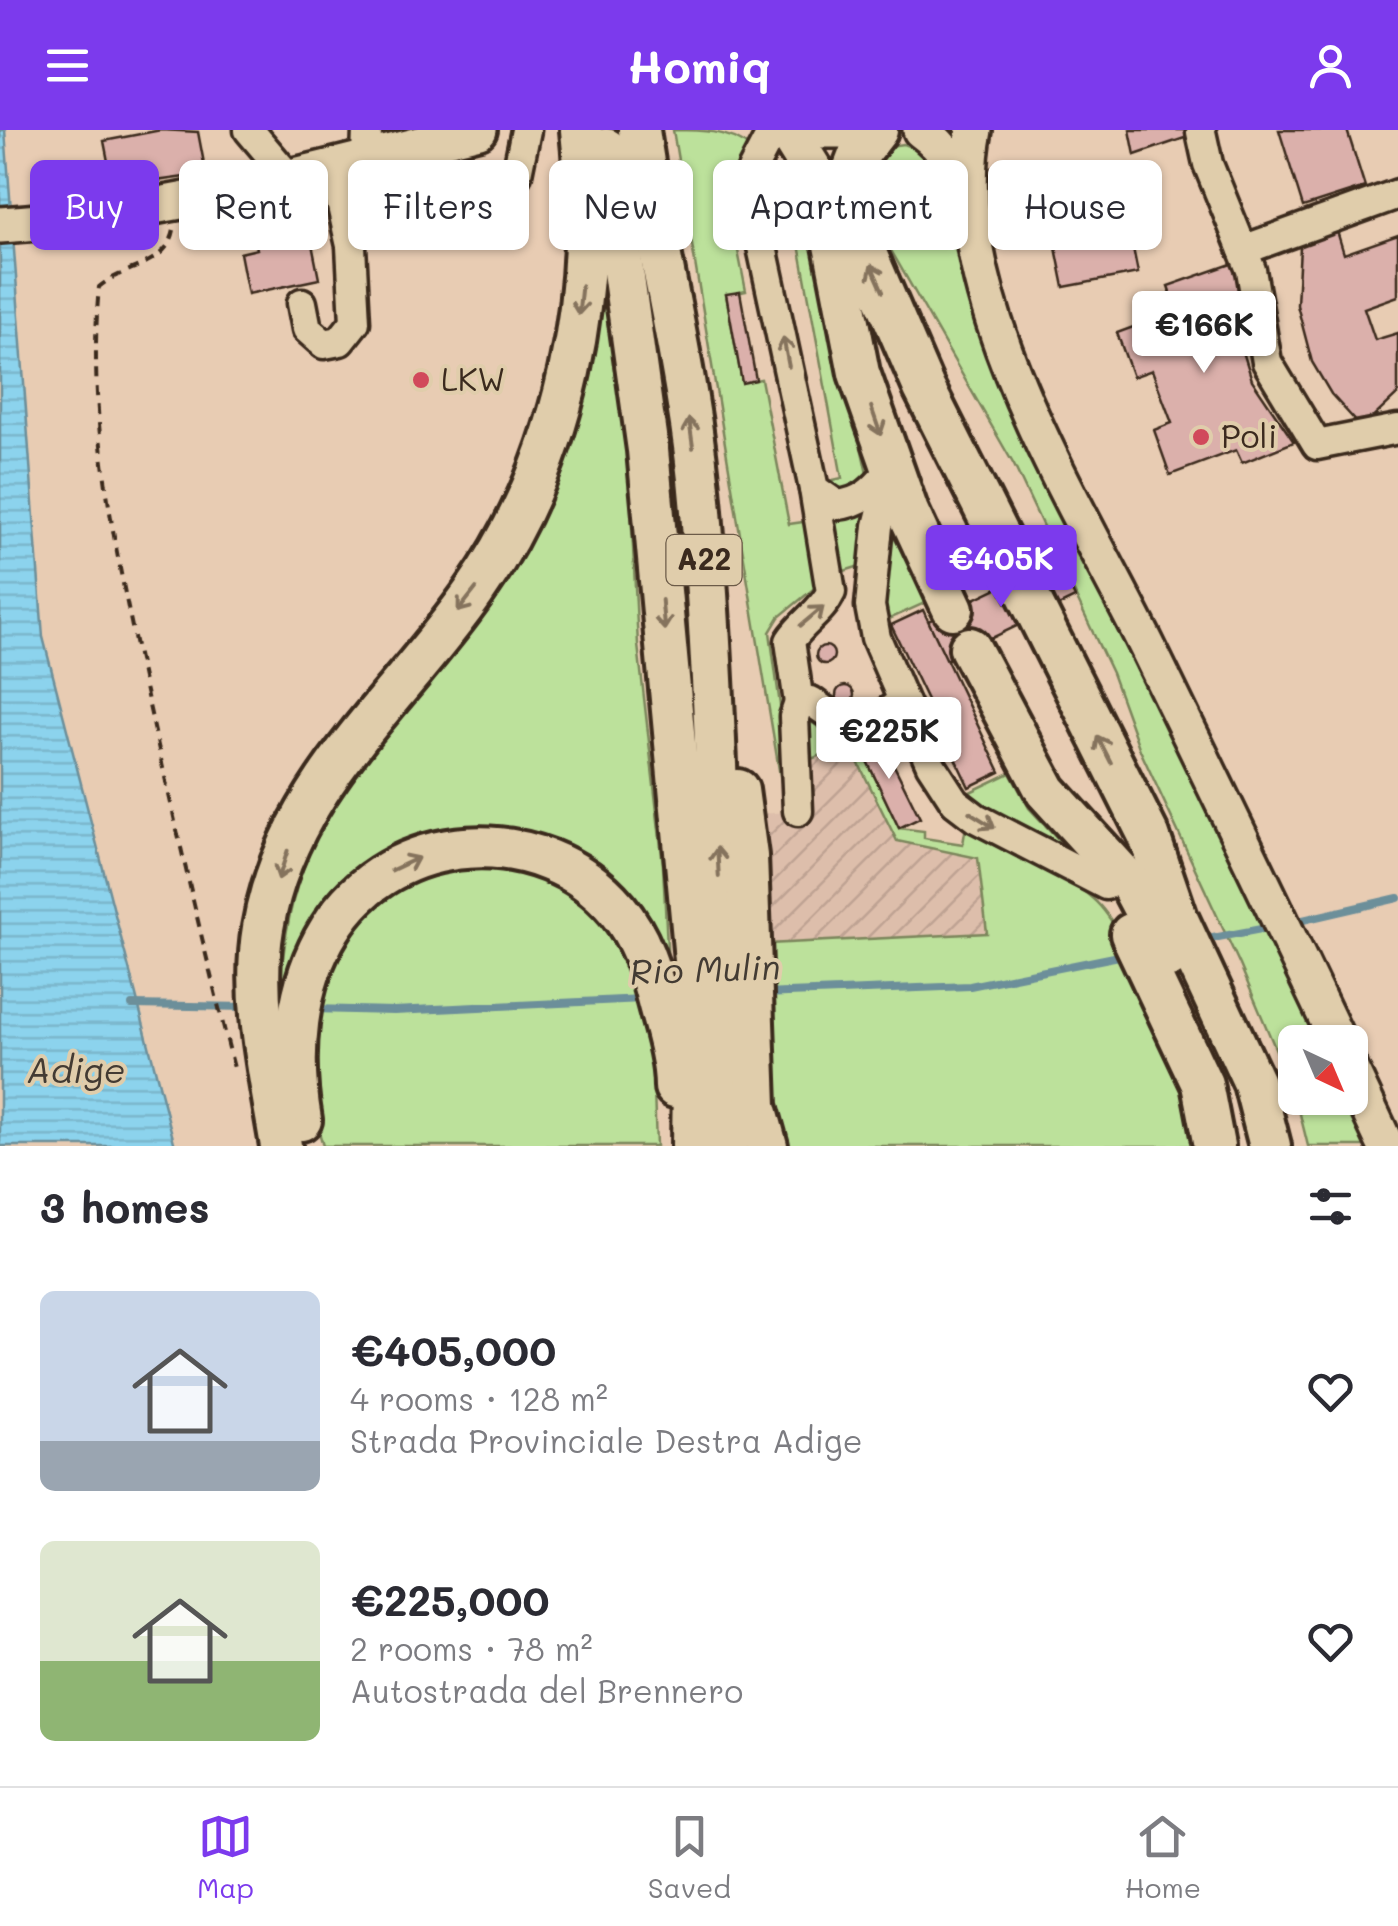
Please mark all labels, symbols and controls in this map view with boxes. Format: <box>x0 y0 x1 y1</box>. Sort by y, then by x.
text: Homiq <box>627 36 771 94</box>
icon: menu <box>40 38 95 93</box>
icon: person <box>1303 38 1358 93</box>
chip: Buy <box>30 160 159 250</box>
chip: Rent <box>179 160 328 250</box>
chip: Filters <box>348 160 529 250</box>
chip: New <box>549 160 693 250</box>
chip: Apartment <box>713 160 968 250</box>
chip: House <box>988 160 1162 250</box>
one-way arrow <box>867 263 885 294</box>
one-way arrow <box>571 284 590 316</box>
pin: €166K <box>1134 291 1274 376</box>
text: €166K <box>1154 302 1254 344</box>
one-way arrow <box>776 336 795 369</box>
place label: LKW <box>441 357 505 399</box>
marker: LKW <box>410 369 432 391</box>
one-way arrow <box>868 405 886 437</box>
place label: Poli <box>1221 414 1277 456</box>
one-way arrow <box>681 417 700 449</box>
marker: Poli <box>1190 426 1212 448</box>
pin: €405K <box>931 525 1071 610</box>
road number: A22 <box>666 535 742 585</box>
text: €405K <box>948 536 1054 578</box>
one-way arrow <box>456 587 478 613</box>
one-way arrow <box>653 598 672 631</box>
one-way arrow <box>799 605 825 627</box>
pin: €225K <box>819 697 959 782</box>
text: €225K <box>838 708 940 750</box>
one-way arrow <box>1094 735 1113 765</box>
one-way arrow <box>967 810 995 830</box>
one-way arrow <box>709 846 728 878</box>
one-way arrow <box>272 849 290 881</box>
one-way arrow <box>389 853 419 872</box>
water label: Rio Mulin <box>629 942 781 994</box>
north arrow <box>1278 1025 1368 1115</box>
map controls <box>1278 1025 1368 1115</box>
water label: Adige <box>26 1046 126 1092</box>
text: 3 homes <box>40 1179 210 1234</box>
icon: filters <box>1303 1179 1358 1234</box>
text: €405,000 <box>350 1322 556 1377</box>
icon: home <box>120 1331 240 1451</box>
icon: heart <box>1303 1364 1358 1419</box>
text: 4 rooms · 128 m² <box>350 1377 608 1419</box>
text: Strada Provinciale Destra Adige <box>350 1419 862 1461</box>
text: €225,000 <box>350 1572 549 1627</box>
icon: home <box>120 1581 240 1701</box>
icon: heart <box>1303 1614 1358 1669</box>
text: 2 rooms · 78 m² <box>350 1627 593 1669</box>
text: Autostrada del Brennero <box>350 1669 743 1711</box>
tab: Map <box>197 1809 254 1905</box>
tab: Saved <box>648 1809 731 1905</box>
tab: Home <box>1125 1809 1201 1905</box>

